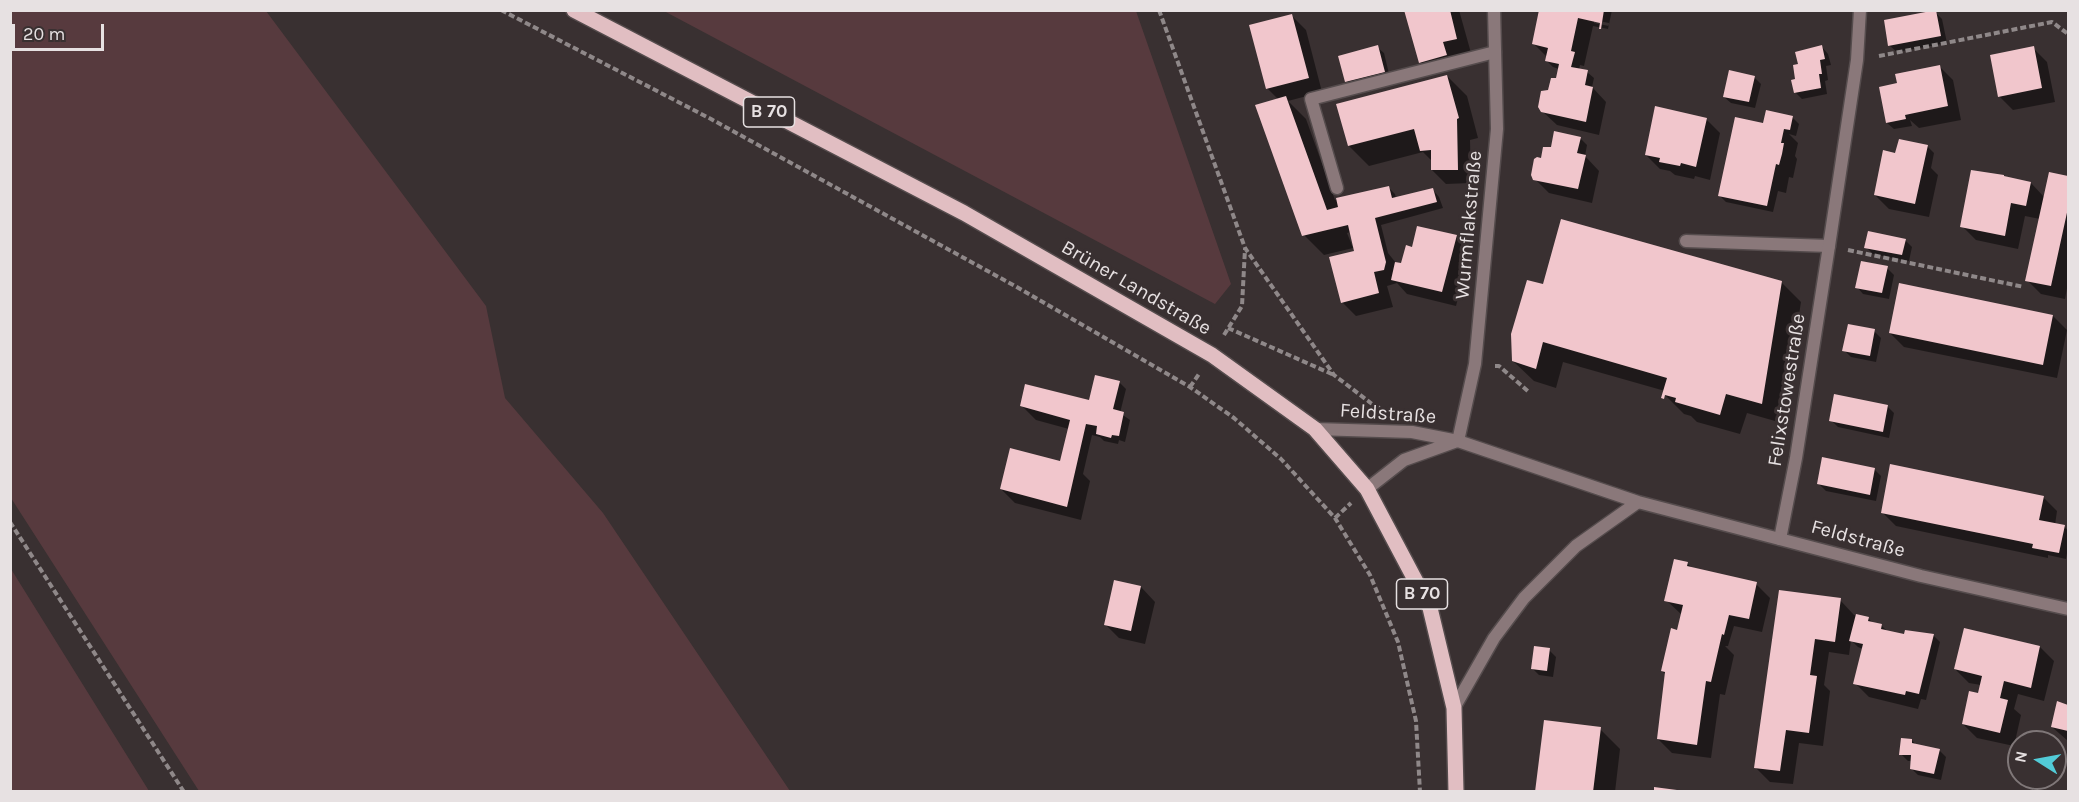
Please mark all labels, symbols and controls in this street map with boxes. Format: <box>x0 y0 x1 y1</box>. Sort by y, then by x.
scale bar <box>15 12 106 50</box>
text: 20 m <box>23 23 65 45</box>
road number: B 70 <box>744 97 794 127</box>
street label: Wurmflakstraße <box>1451 150 1487 300</box>
street label: Brüner Landstraße <box>1057 235 1215 341</box>
street label: Felixstowestraße <box>1763 312 1811 468</box>
street label: Feldstraße <box>1339 399 1437 429</box>
street label: Feldstraße <box>1808 515 1908 563</box>
road number: B 70 <box>1396 579 1448 609</box>
north arrow <box>2007 730 2067 790</box>
text: N <box>2010 749 2031 764</box>

